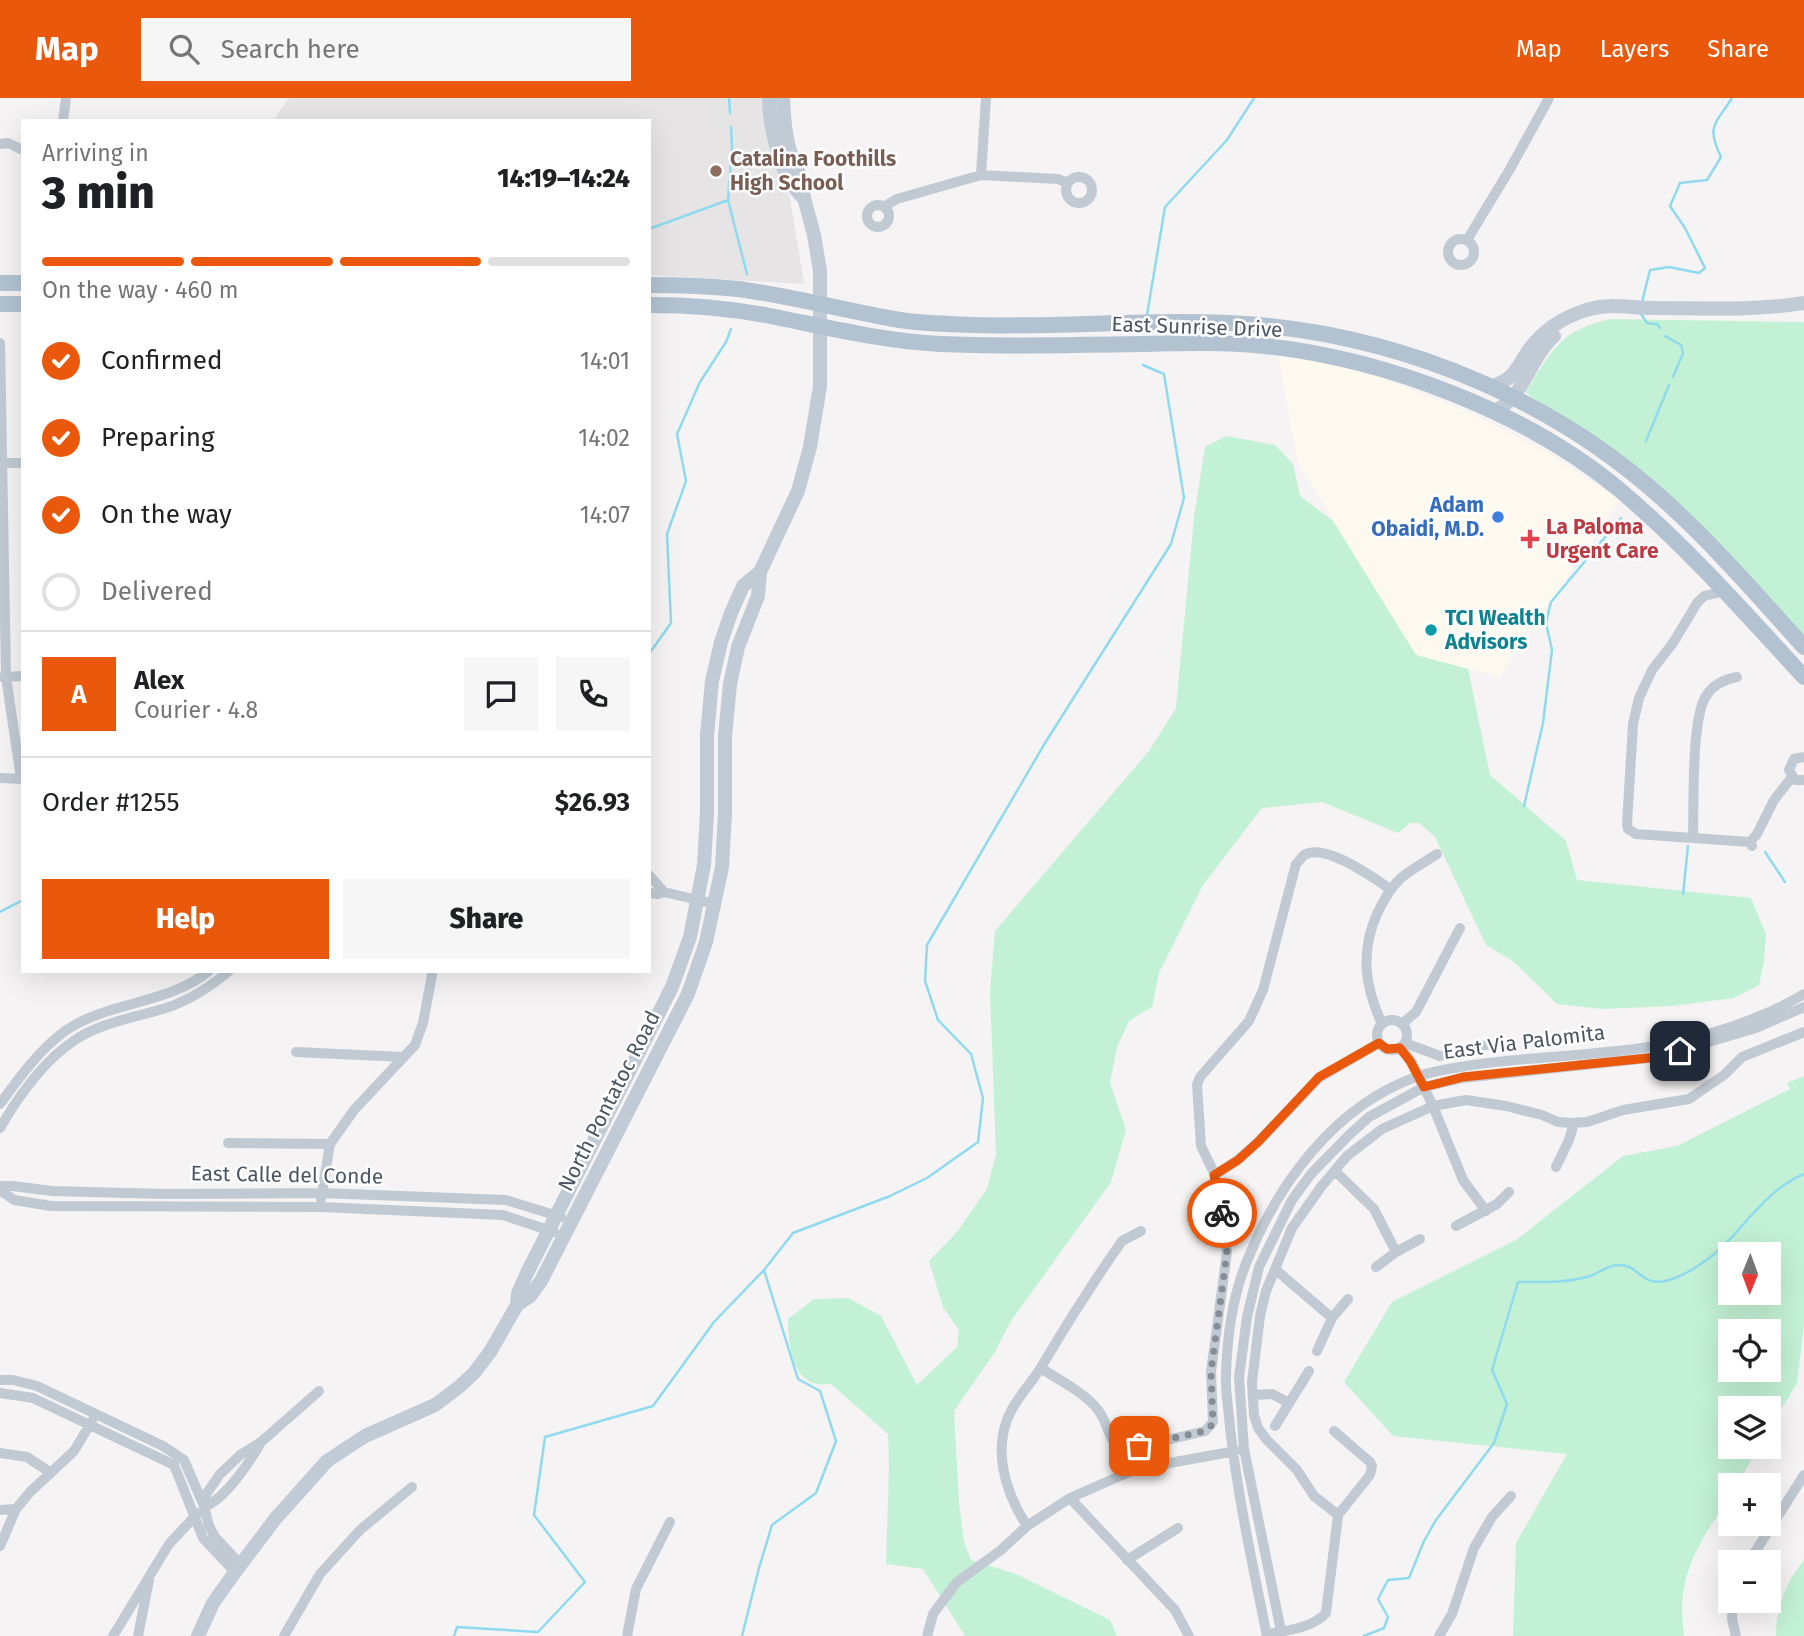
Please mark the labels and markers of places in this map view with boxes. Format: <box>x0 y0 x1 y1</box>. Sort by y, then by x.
place label: Catalina Foothills High School <box>730 146 896 196</box>
marker: Catalina Foothills High School <box>708 163 724 179</box>
place label: Adam Obaidi, M.D. <box>1371 492 1484 542</box>
marker: Adam Obaidi, M.D. <box>1490 509 1506 525</box>
place label: La Paloma Urgent Care <box>1546 514 1659 564</box>
marker: La Paloma Urgent Care <box>1520 529 1540 549</box>
place label: TCI Wealth Advisors <box>1444 605 1546 655</box>
marker: TCI Wealth Advisors <box>1423 622 1439 638</box>
pin <box>1650 1021 1710 1081</box>
pin <box>1109 1416 1169 1476</box>

